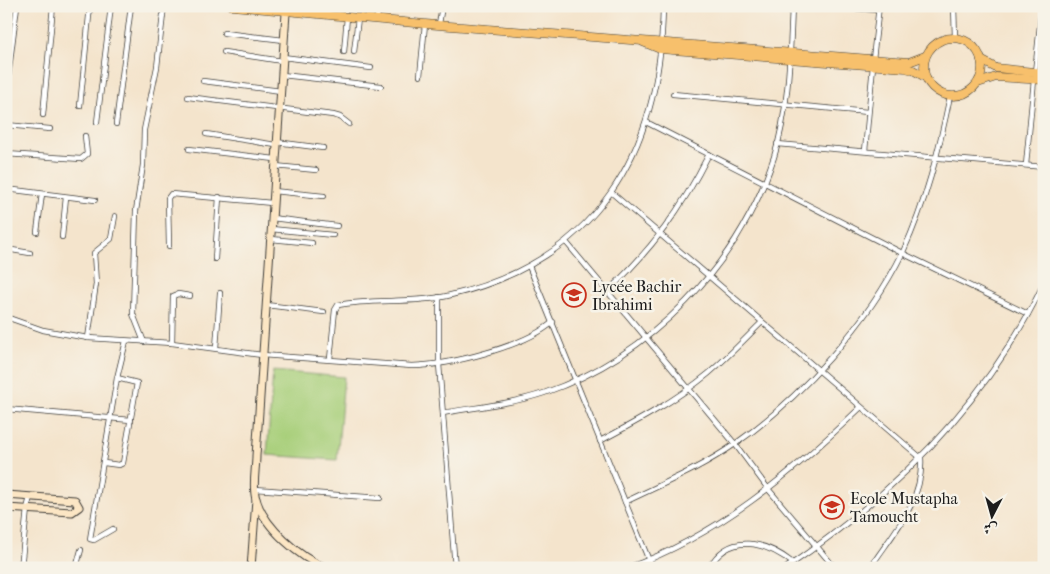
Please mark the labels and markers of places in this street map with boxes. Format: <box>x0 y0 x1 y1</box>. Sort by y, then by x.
place label: Lycée Bachir Ibrahimi <box>592 277 681 314</box>
school or university icon: Lycée Bachir Ibrahimi <box>561 282 587 308</box>
place label: Ecole Mustapha Tamoucht <box>850 489 959 526</box>
school or university icon: Ecole Mustapha Tamoucht <box>819 494 845 520</box>

